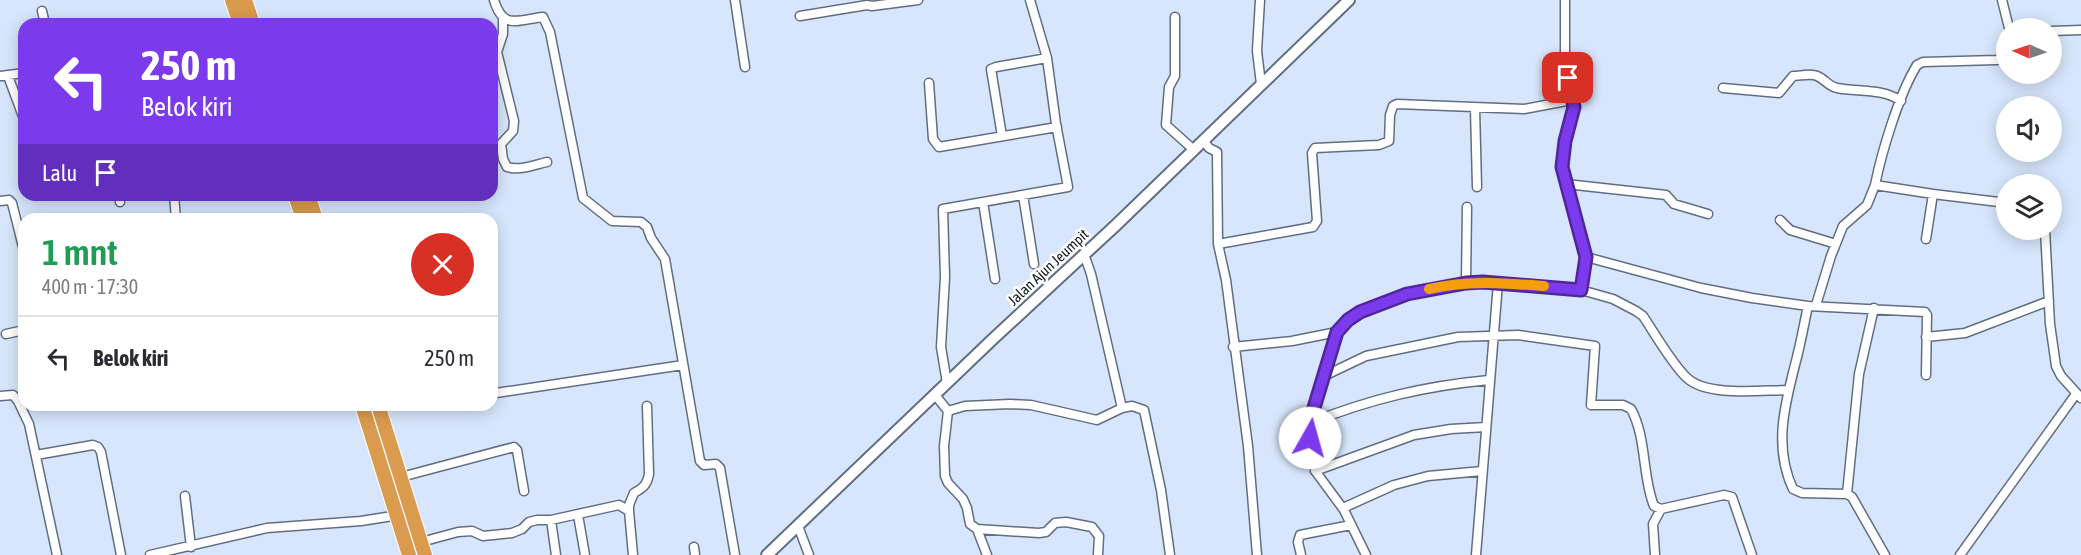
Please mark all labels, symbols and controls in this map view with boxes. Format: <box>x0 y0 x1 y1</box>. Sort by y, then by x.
north arrow <box>1996 18 2062 84</box>
map controls <box>1996 18 2062 240</box>
text: 250 m <box>141 41 236 89</box>
icon: left <box>42 42 120 120</box>
pin <box>1542 52 1593 103</box>
icon: arrive <box>1551 61 1584 94</box>
text: Belok kiri <box>141 91 233 122</box>
button: sound <box>1996 96 2062 162</box>
icon: arrive <box>89 156 122 189</box>
text: Lalu <box>42 160 77 186</box>
button: layers <box>1996 174 2062 240</box>
street label: Jalan Ajun Jeumpit <box>1004 225 1092 309</box>
text: 1 mnt <box>42 231 118 273</box>
button: close <box>411 233 474 296</box>
text: 400 m · 17:30 <box>42 275 138 298</box>
icon: left <box>42 342 75 375</box>
text: Belok kiri <box>93 345 168 371</box>
text: 250 m <box>424 345 474 371</box>
position arrow <box>1278 406 1342 470</box>

